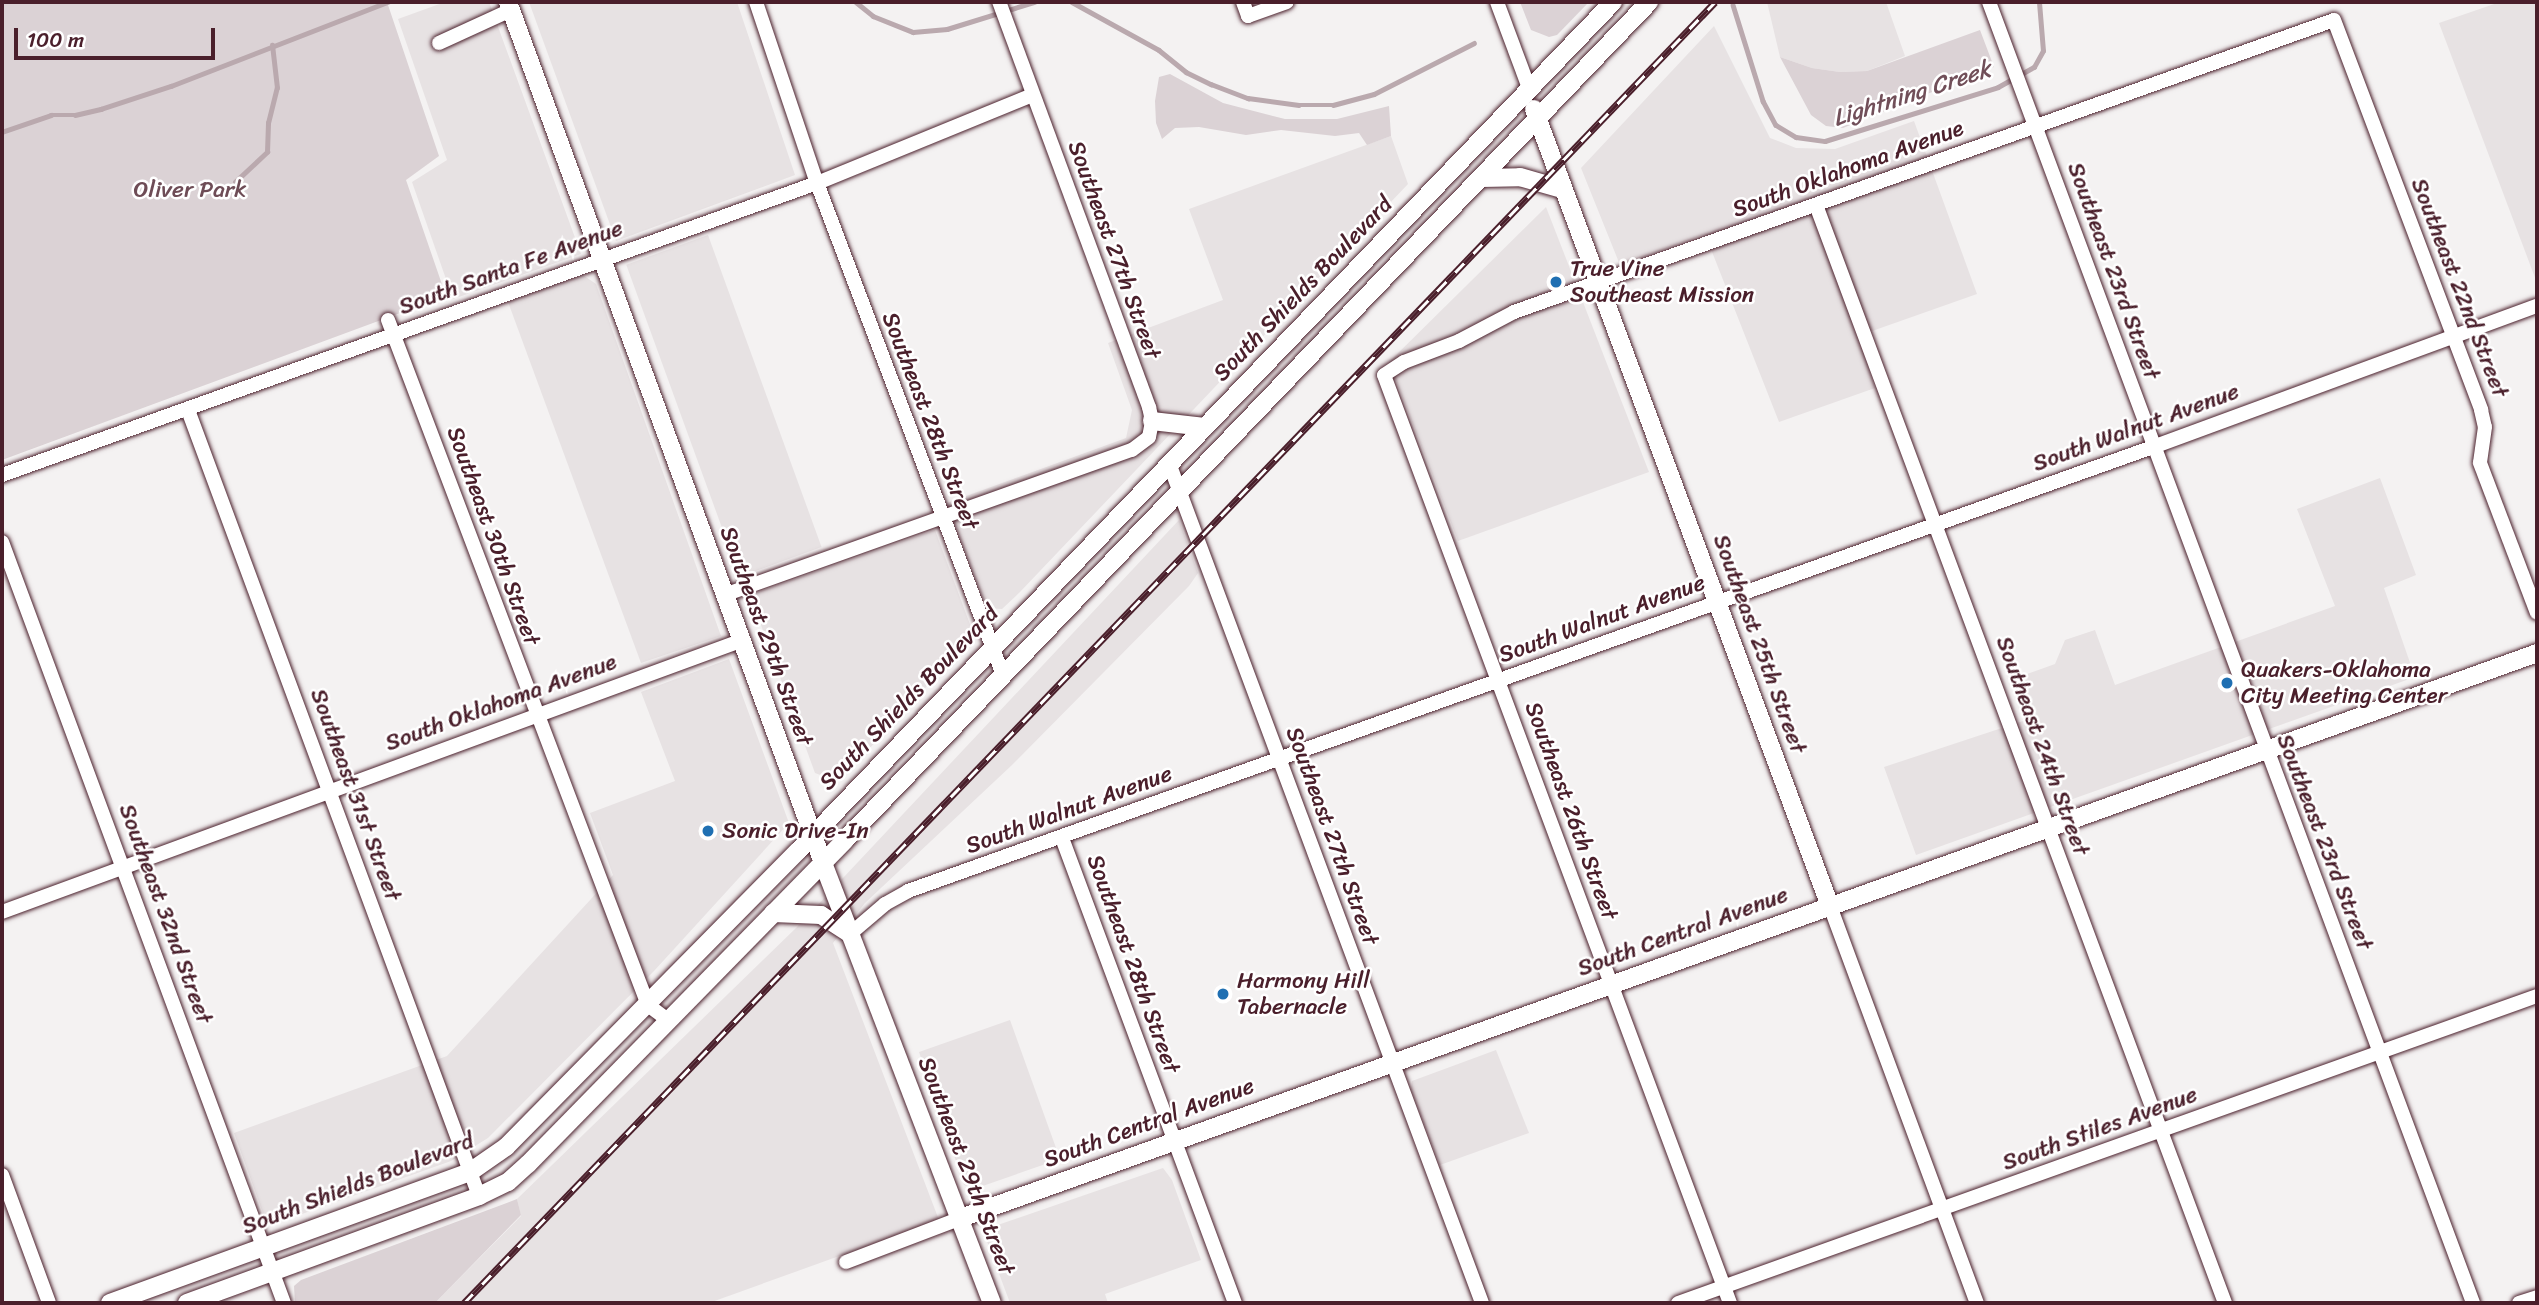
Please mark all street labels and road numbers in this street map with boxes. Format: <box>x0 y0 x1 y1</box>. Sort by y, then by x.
street label: South Oklahoma Avenue <box>1729 114 1967 224</box>
street label: Southeast 27th Street <box>1062 137 1166 363</box>
street label: Southeast 23rd Street <box>2061 159 2165 383</box>
street label: Southeast 22nd Street <box>2404 175 2514 401</box>
street label: South Shields Boulevard <box>1207 191 1399 387</box>
street label: South Santa Fe Avenue <box>395 215 627 321</box>
street label: Southeast 28th Street <box>876 308 984 534</box>
street label: South Walnut Avenue <box>2030 378 2242 478</box>
street label: Southeast 30th Street <box>441 423 545 649</box>
street label: Southeast 29th Street <box>714 523 818 749</box>
street label: Southeast 25th Street <box>1707 531 1811 757</box>
street label: South Walnut Avenue <box>1496 569 1708 669</box>
street label: South Shields Boulevard <box>813 600 1005 796</box>
street label: Southeast 24th Street <box>1989 633 2095 859</box>
street label: South Oklahoma Avenue <box>382 648 620 758</box>
street label: Southeast 31st Street <box>304 685 406 905</box>
street label: Southeast 26th Street <box>1519 698 1623 924</box>
street label: Southeast 27th Street <box>1280 723 1384 949</box>
street label: Southeast 23rd Street <box>2270 730 2378 954</box>
street label: South Walnut Avenue <box>963 760 1175 860</box>
street label: Southeast 32nd Street <box>112 800 218 1028</box>
street label: Southeast 28th Street <box>1081 851 1185 1077</box>
street label: South Central Avenue <box>1574 881 1792 983</box>
street label: Southeast 29th Street <box>912 1053 1020 1279</box>
street label: South Central Avenue <box>1040 1072 1258 1174</box>
street label: South Stiles Avenue <box>1999 1081 2201 1177</box>
street label: South Shields Boulevard <box>238 1127 478 1241</box>

